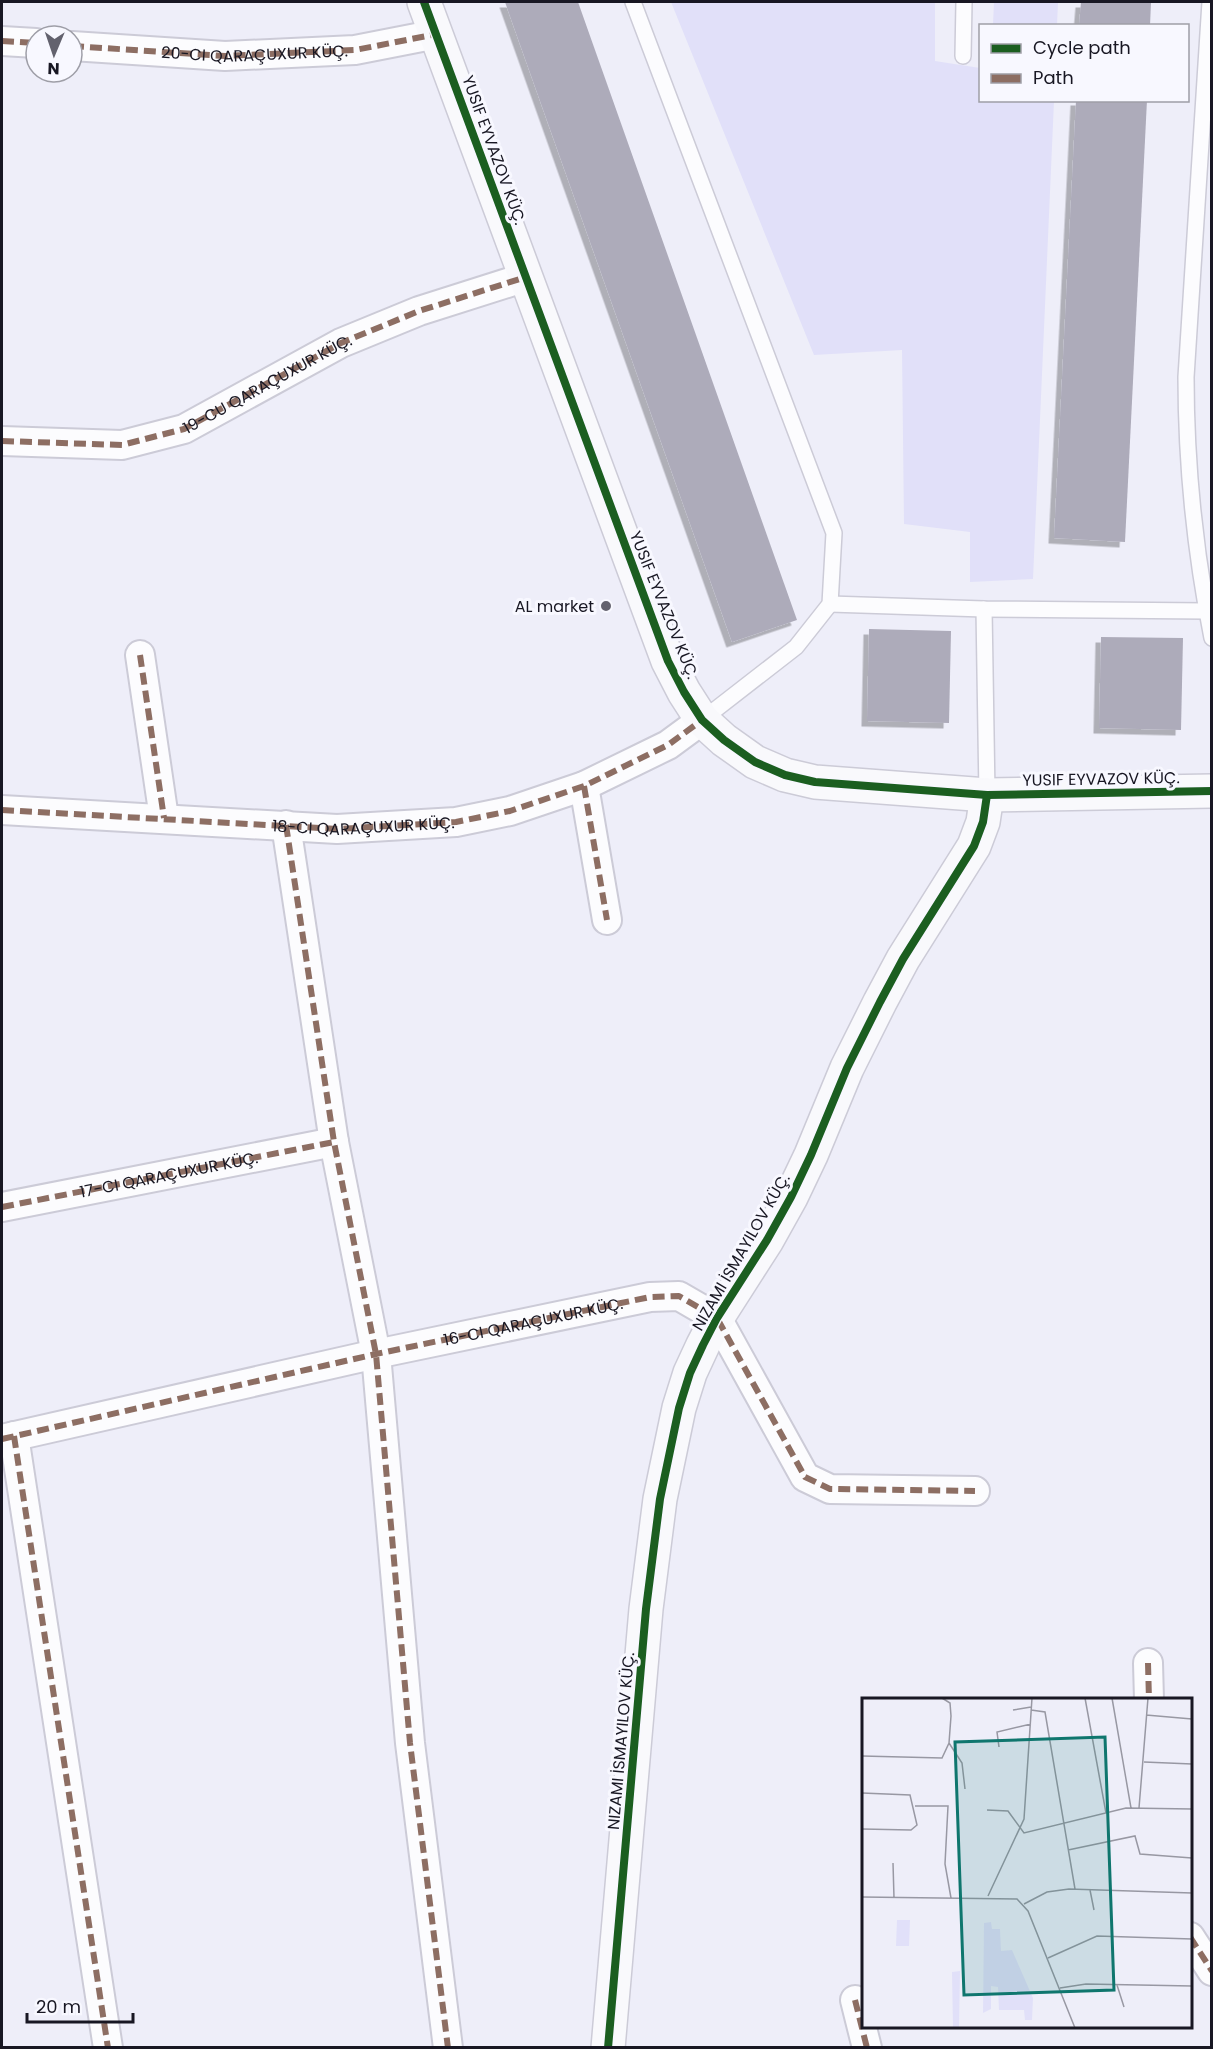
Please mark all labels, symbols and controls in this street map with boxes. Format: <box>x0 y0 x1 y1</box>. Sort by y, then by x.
north arrow <box>24 24 84 84</box>
legend <box>979 24 1189 102</box>
text: Cycle path <box>1033 35 1131 60</box>
street label: 20-CI QARAÇUXUR KÜÇ. <box>161 39 348 68</box>
text: N <box>47 57 60 80</box>
text: Path <box>1033 65 1074 90</box>
street label: YUSIF EYVAZOV KÜÇ. <box>456 72 532 228</box>
street label: 19-CU QARAÇUXUR KÜÇ. <box>179 328 355 439</box>
street label: YUSIF EYVAZOV KÜÇ. <box>624 528 704 682</box>
place label: AL market <box>515 595 594 618</box>
marker: AL market <box>599 599 613 613</box>
street label: YUSIF EYVAZOV KÜÇ. <box>1022 766 1180 792</box>
street label: 18-CI QARAÇUXUR KÜÇ. <box>272 811 455 841</box>
street label: 17-CI QARAÇUXUR KÜÇ. <box>78 1146 260 1203</box>
street label: NIZAMI İSMAYILOV KÜÇ. <box>686 1169 796 1335</box>
street label: 16-CI QARAÇUXUR KÜÇ. <box>441 1291 625 1351</box>
street label: NIZAMI İSMAYILOV KÜÇ. <box>602 1651 640 1831</box>
inset map <box>862 1698 1192 2028</box>
scale bar <box>27 1986 134 2024</box>
text: 20 m <box>36 1994 81 2019</box>

